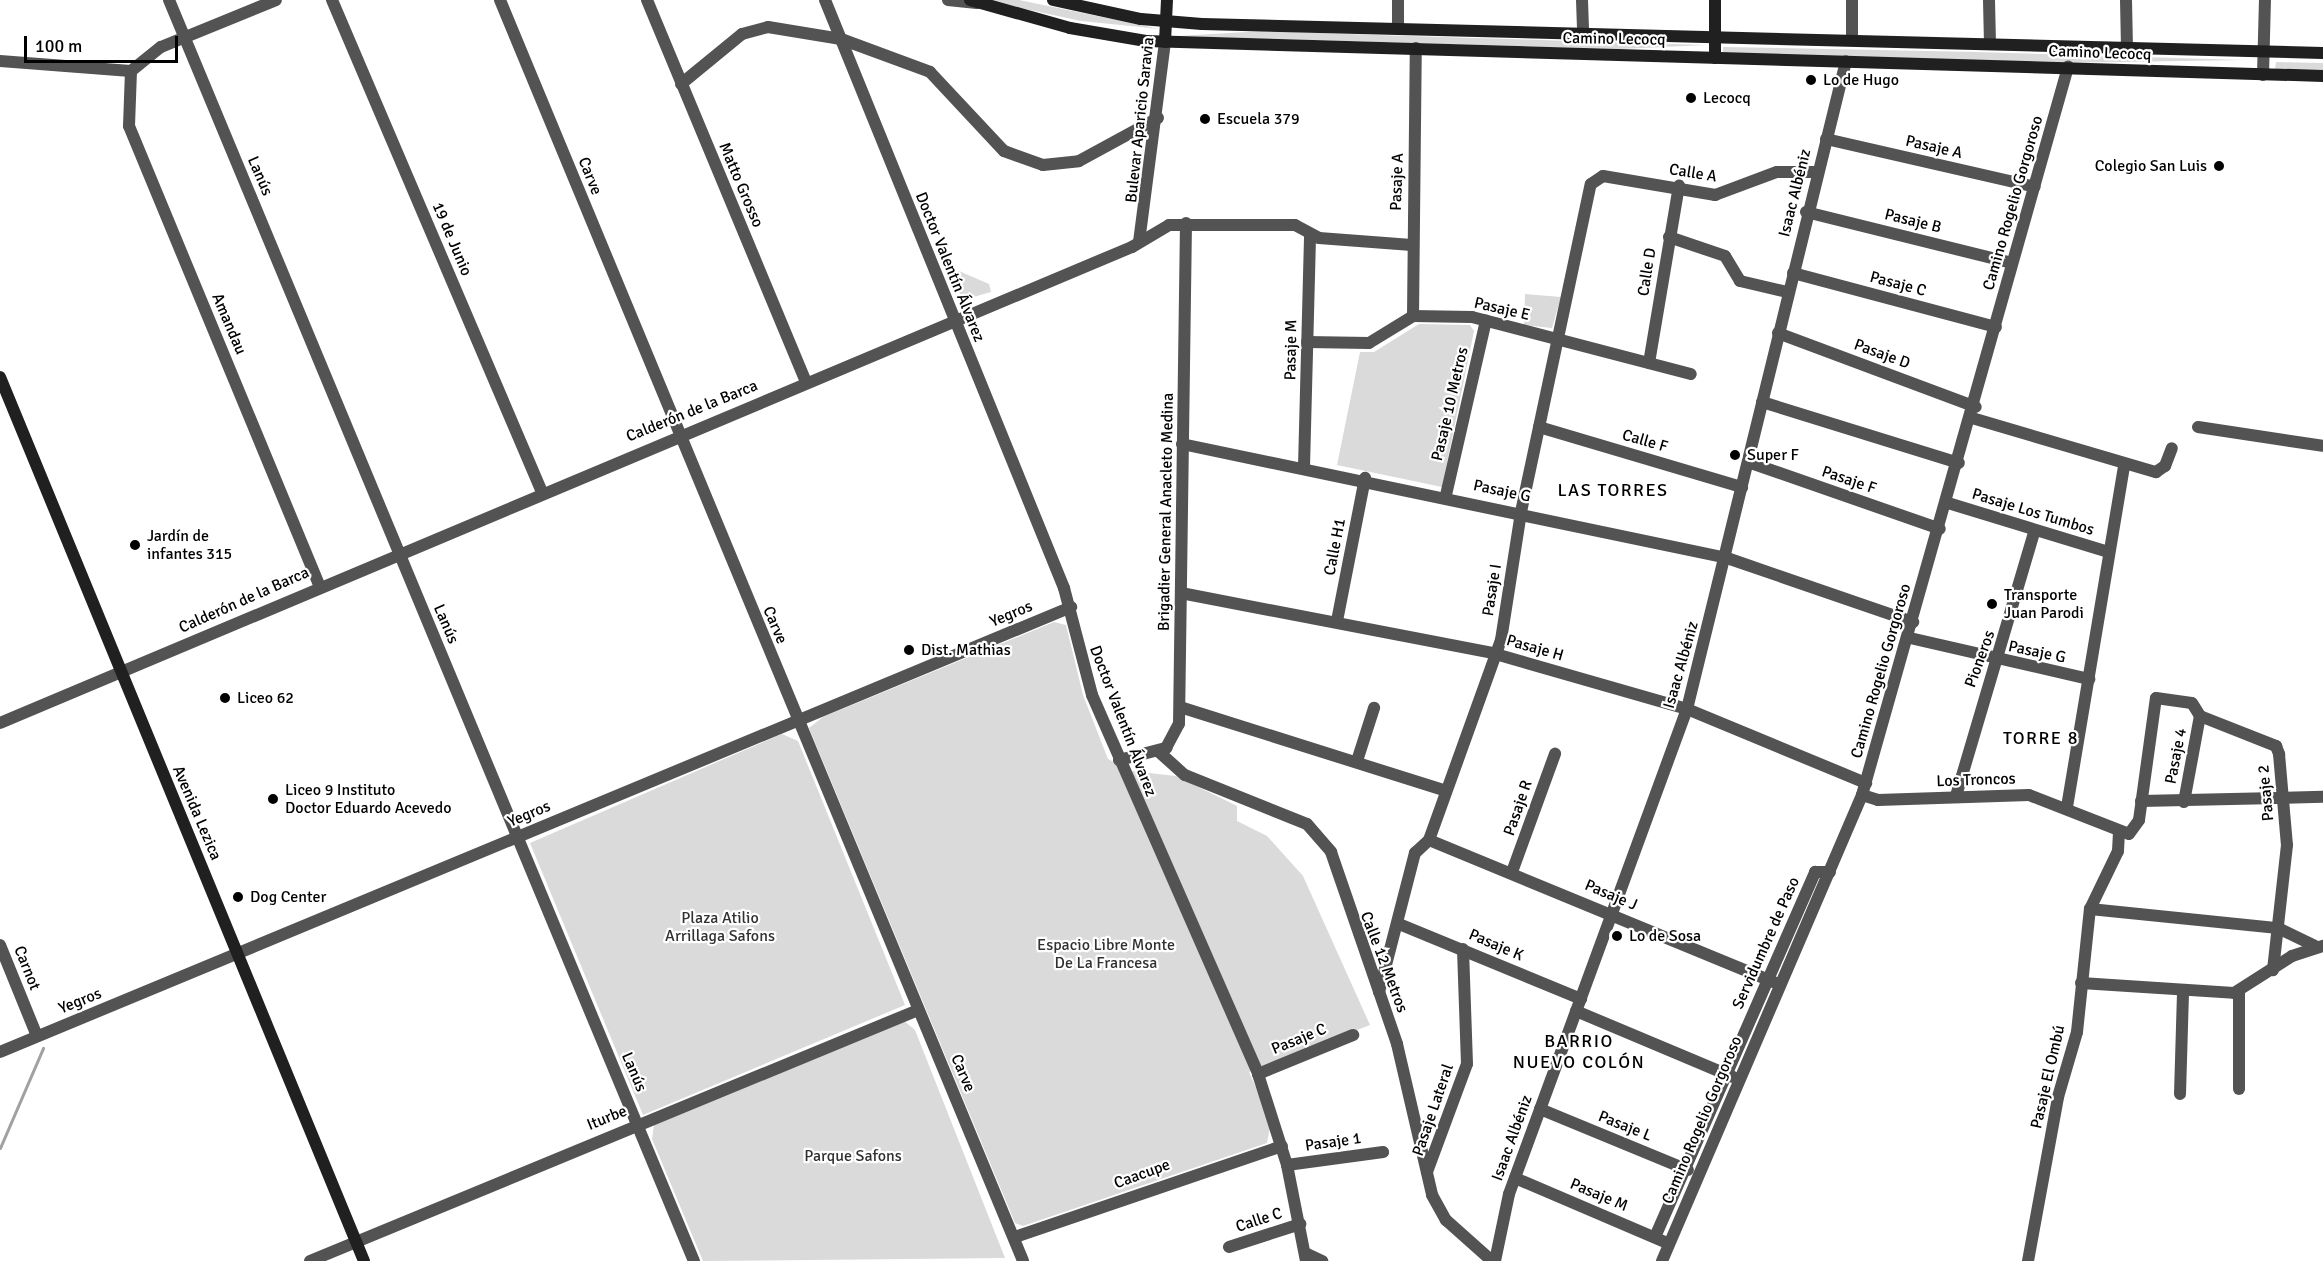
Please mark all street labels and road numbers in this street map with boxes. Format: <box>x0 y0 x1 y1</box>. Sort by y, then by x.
street label: Camino Lecocq <box>1562 29 1666 49</box>
street label: Bulevar Aparicio Saravia <box>1122 36 1158 204</box>
street label: Camino Lecocq <box>2048 42 2152 64</box>
street label: Camino Rogelio Gorgoroso <box>1979 114 2047 292</box>
street label: Pasaje A <box>1904 131 1964 163</box>
street label: Matto Grosso <box>715 140 767 230</box>
street label: Isaac Albéniz <box>1775 147 1815 239</box>
street label: Lanús <box>243 153 277 199</box>
street label: Pasaje A <box>1386 153 1408 211</box>
street label: Carve <box>574 154 606 198</box>
street label: Calle A <box>1668 160 1718 186</box>
street label: Doctor Valentín Álvarez <box>911 189 989 345</box>
street label: 19 de Junio <box>428 199 476 279</box>
street label: Pasaje B <box>1883 205 1943 237</box>
street label: Calle D <box>1634 246 1660 298</box>
street label: Pasaje C <box>1868 267 1928 301</box>
street label: Amandau <box>208 290 250 358</box>
street label: Pasaje E <box>1472 293 1532 325</box>
street label: Pasaje M <box>1281 319 1301 381</box>
street label: Pasaje D <box>1851 335 1913 373</box>
street label: Pasaje 10 Metros <box>1428 345 1472 463</box>
street label: Calderón de la Barca <box>623 376 761 446</box>
street label: Brigadier General Anacleto Medina <box>1154 393 1178 631</box>
street label: Calle F <box>1620 425 1670 457</box>
street label: Pasaje F <box>1819 462 1879 498</box>
street label: Pasaje G <box>1472 476 1532 506</box>
street label: Pasaje Los Tumbos <box>1970 484 2096 540</box>
street label: Calle H1 <box>1320 517 1350 577</box>
street label: Pasaje I <box>1478 562 1506 618</box>
street label: Calderón de la Barca <box>176 563 312 637</box>
street label: Camino Rogelio Gorgoroso <box>1847 582 1915 760</box>
street label: Yegros <box>987 596 1035 632</box>
street label: Lanús <box>429 601 463 647</box>
street label: Carve <box>759 603 791 647</box>
street label: Isaac Albéniz <box>1659 619 1703 711</box>
street label: Pioneros <box>1961 628 1999 690</box>
street label: Pasaje H <box>1504 631 1566 665</box>
street label: Pasaje G <box>2007 637 2067 667</box>
street label: Doctor Valentín Álvarez <box>1085 643 1161 799</box>
street label: Pasaje 4 <box>2161 726 2191 786</box>
street label: Avenida Lezica <box>168 763 226 863</box>
street label: Pasaje 2 <box>2254 764 2278 822</box>
street label: Los Troncos <box>1936 769 2016 791</box>
street label: Pasaje R <box>1500 778 1536 838</box>
street label: Yegros <box>505 796 553 832</box>
street label: Servidumbre de Paso <box>1728 874 1804 1012</box>
street label: Pasaje J <box>1582 875 1640 915</box>
street label: Calle 12 Metros <box>1356 909 1412 1015</box>
street label: Pasaje K <box>1466 925 1526 965</box>
street label: Carnot <box>9 943 45 993</box>
street label: Yegros <box>56 984 104 1018</box>
street label: Pasaje C <box>1269 1019 1329 1059</box>
street label: Pasaje El Ombú <box>2027 1023 2069 1131</box>
street label: Camino Rogelio Gorgoroso <box>1658 1033 1746 1207</box>
street label: Lanús <box>617 1049 651 1095</box>
street label: Carve <box>947 1051 979 1095</box>
street label: Pasaje Lateral <box>1408 1061 1458 1159</box>
street label: Isaac Albéniz <box>1488 1092 1536 1184</box>
street label: Iturbe <box>584 1101 630 1135</box>
street label: Pasaje L <box>1595 1107 1655 1145</box>
street label: Pasaje 1 <box>1304 1129 1362 1155</box>
street label: Caacupe <box>1111 1155 1173 1193</box>
street label: Pasaje M <box>1567 1174 1631 1216</box>
street label: Calle C <box>1233 1203 1285 1237</box>

